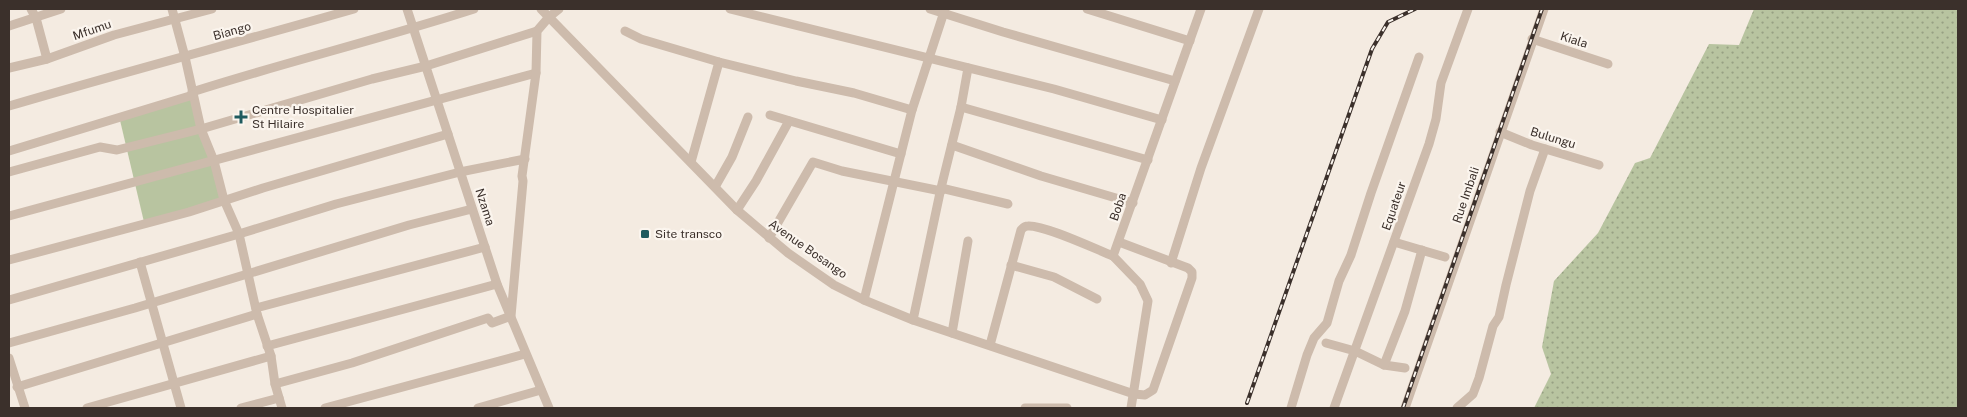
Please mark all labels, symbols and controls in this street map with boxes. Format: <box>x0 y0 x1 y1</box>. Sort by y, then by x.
street label: Mfumu <box>71 17 113 43</box>
street label: Biango <box>211 19 253 43</box>
street label: Kiala <box>1559 29 1589 51</box>
place label: Centre Hospitalier St Hilaire <box>252 103 354 131</box>
marker: Centre Hospitalier St Hilaire <box>234 110 248 124</box>
street label: Bulungu <box>1529 124 1577 152</box>
street label: Rue Imbali <box>1450 165 1482 225</box>
street label: Equateur <box>1379 179 1409 232</box>
street label: Nzama <box>472 187 498 227</box>
street label: Boba <box>1107 191 1129 223</box>
street label: Avenue Bosango <box>766 217 850 281</box>
place label: Site transco <box>655 227 722 241</box>
marker: Site transco <box>639 228 651 240</box>

